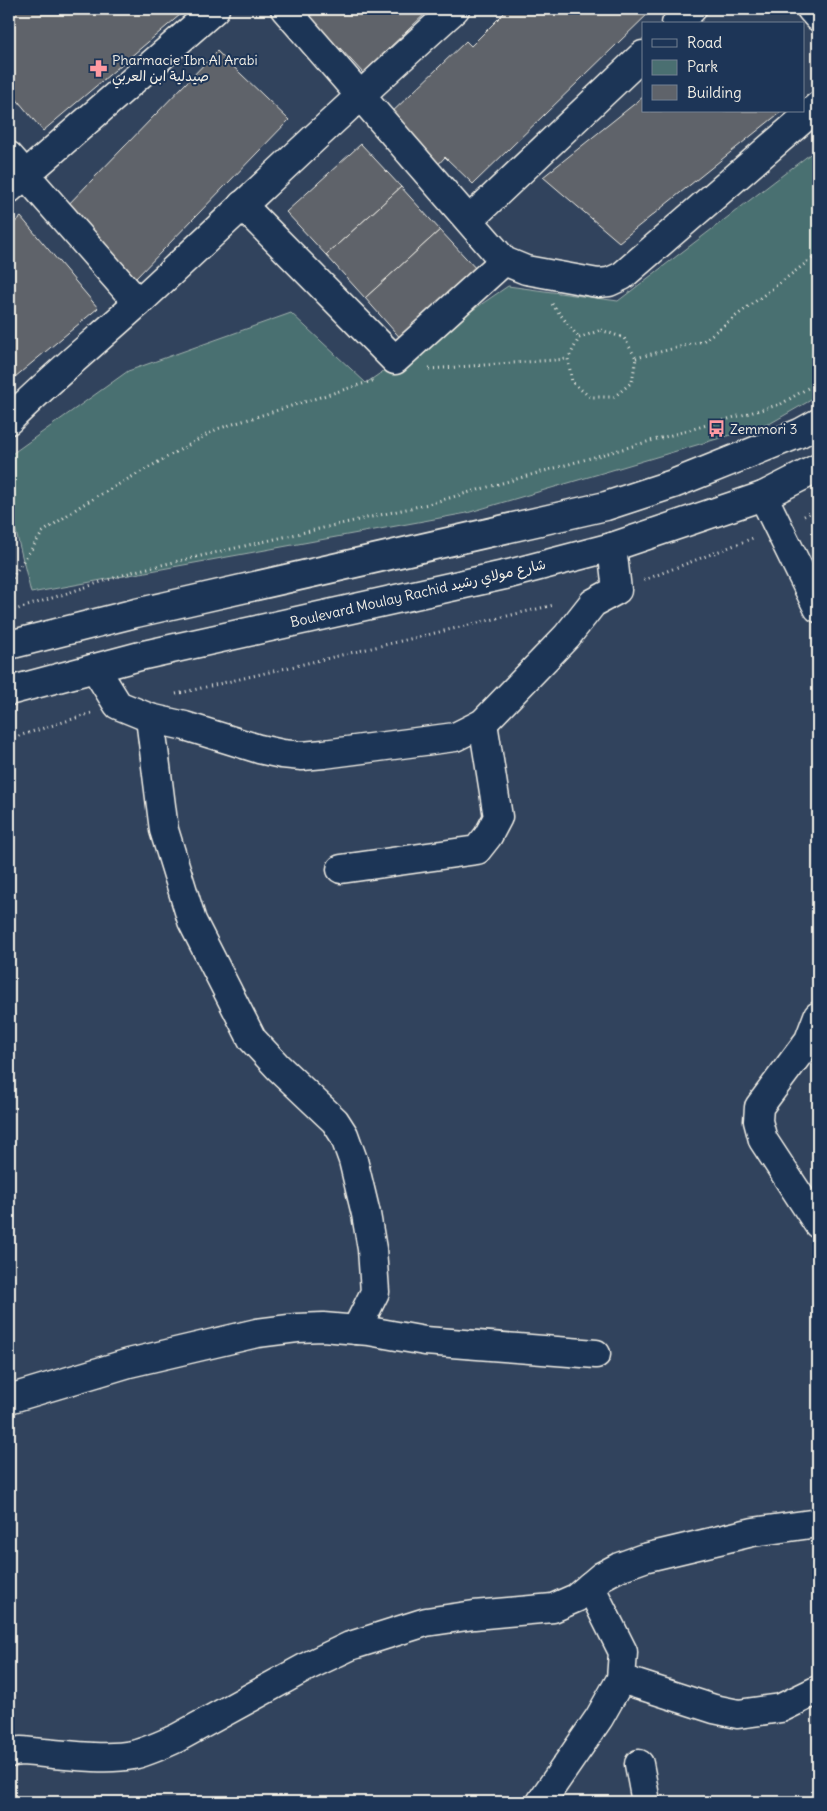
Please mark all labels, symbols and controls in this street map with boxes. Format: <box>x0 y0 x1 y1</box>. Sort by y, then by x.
legend <box>642 22 804 112</box>
text: Road <box>687 33 722 52</box>
place label: Pharmacie Ibn Al Arabi صيدلية ابن العربي <box>112 51 258 89</box>
text: Park <box>687 57 718 76</box>
pharmacy icon: Pharmacie Ibn Al Arabi صيدلية ابن العربي <box>88 58 108 78</box>
text: Building <box>687 83 742 102</box>
bus stop icon: Zemmori 3 <box>706 419 726 439</box>
place label: Zemmori 3 <box>730 420 798 438</box>
street label: Boulevard Moulay Rachid شارع مولاي رشيد <box>288 555 548 633</box>

